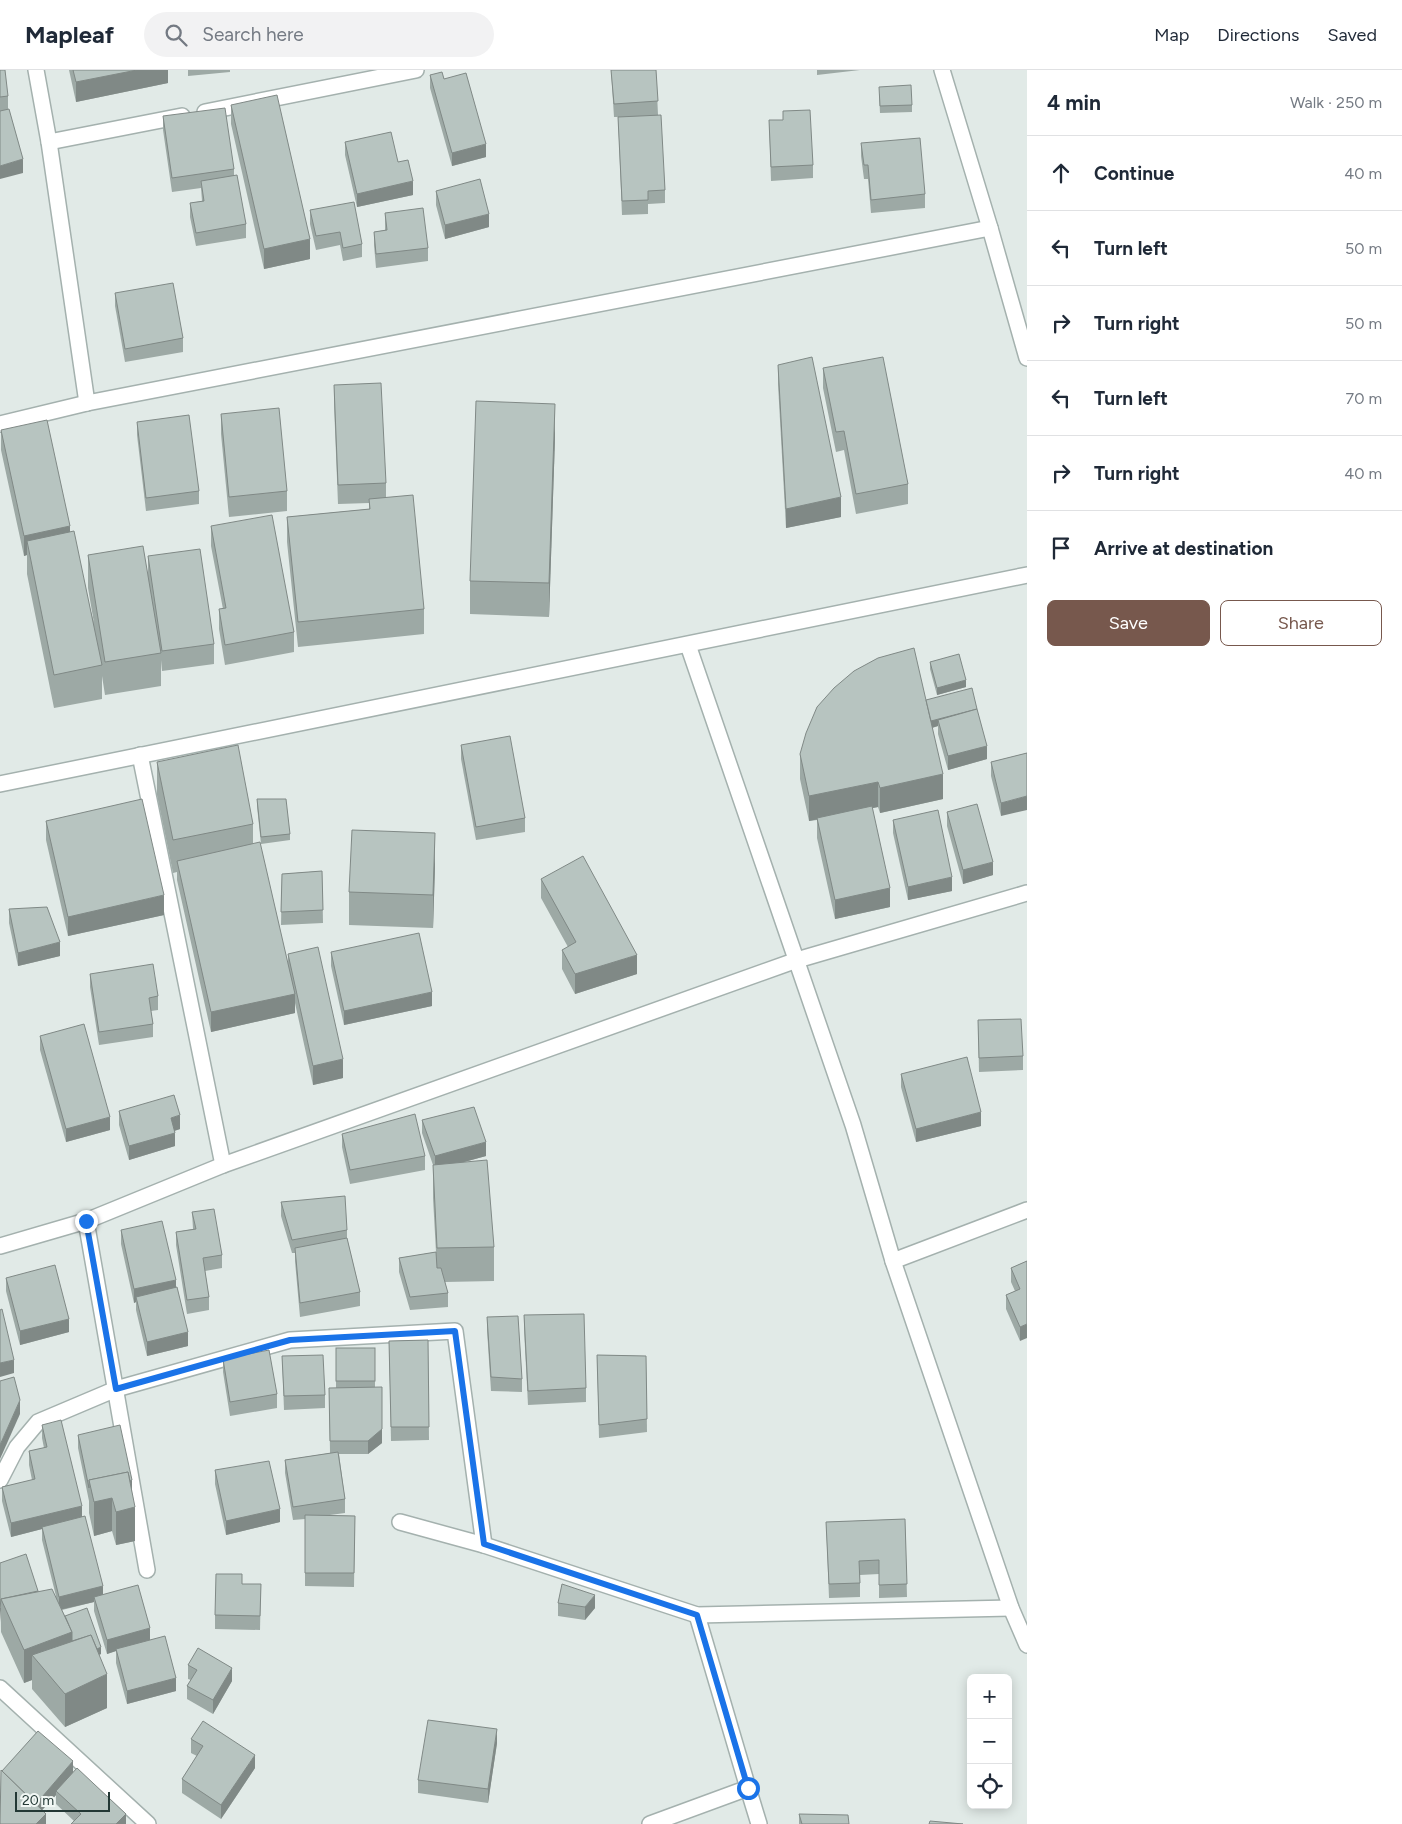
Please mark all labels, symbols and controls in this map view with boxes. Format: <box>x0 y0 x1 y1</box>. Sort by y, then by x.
search box <box>144 12 494 57</box>
text: Mapleaf <box>25 20 114 49</box>
icon: search <box>162 21 190 49</box>
text: Search here <box>202 23 304 46</box>
text: Map <box>1154 24 1189 46</box>
text: Directions <box>1217 24 1299 46</box>
text: Saved <box>1327 24 1377 46</box>
text: 4 min <box>1047 90 1101 115</box>
text: Walk · 250 m <box>1290 93 1382 112</box>
icon: ahead <box>1047 159 1075 187</box>
text: Continue <box>1094 162 1174 185</box>
text: 40 m <box>1344 164 1382 183</box>
icon: left <box>1047 234 1075 262</box>
text: Turn left <box>1094 237 1168 260</box>
text: 50 m <box>1345 239 1382 258</box>
icon: right <box>1047 309 1075 337</box>
text: Turn right <box>1094 312 1180 335</box>
text: 50 m <box>1345 314 1382 333</box>
icon: left <box>1047 384 1075 412</box>
text: Turn left <box>1094 387 1168 410</box>
text: 70 m <box>1346 389 1382 408</box>
icon: right <box>1047 459 1075 487</box>
text: Turn right <box>1094 462 1180 485</box>
text: 40 m <box>1344 464 1382 483</box>
icon: arrive <box>1047 534 1075 562</box>
text: Arrive at destination <box>1094 537 1273 560</box>
button: Save <box>1047 600 1210 646</box>
button: Share <box>1220 600 1382 646</box>
route end <box>75 1210 98 1233</box>
map controls <box>967 1674 1012 1809</box>
button: + <box>967 1674 1012 1719</box>
button: − <box>967 1719 1012 1764</box>
button: locate <box>967 1764 1012 1809</box>
route start <box>737 1777 760 1800</box>
scale bar <box>15 1789 110 1812</box>
text: 20 m <box>22 1792 54 1809</box>

